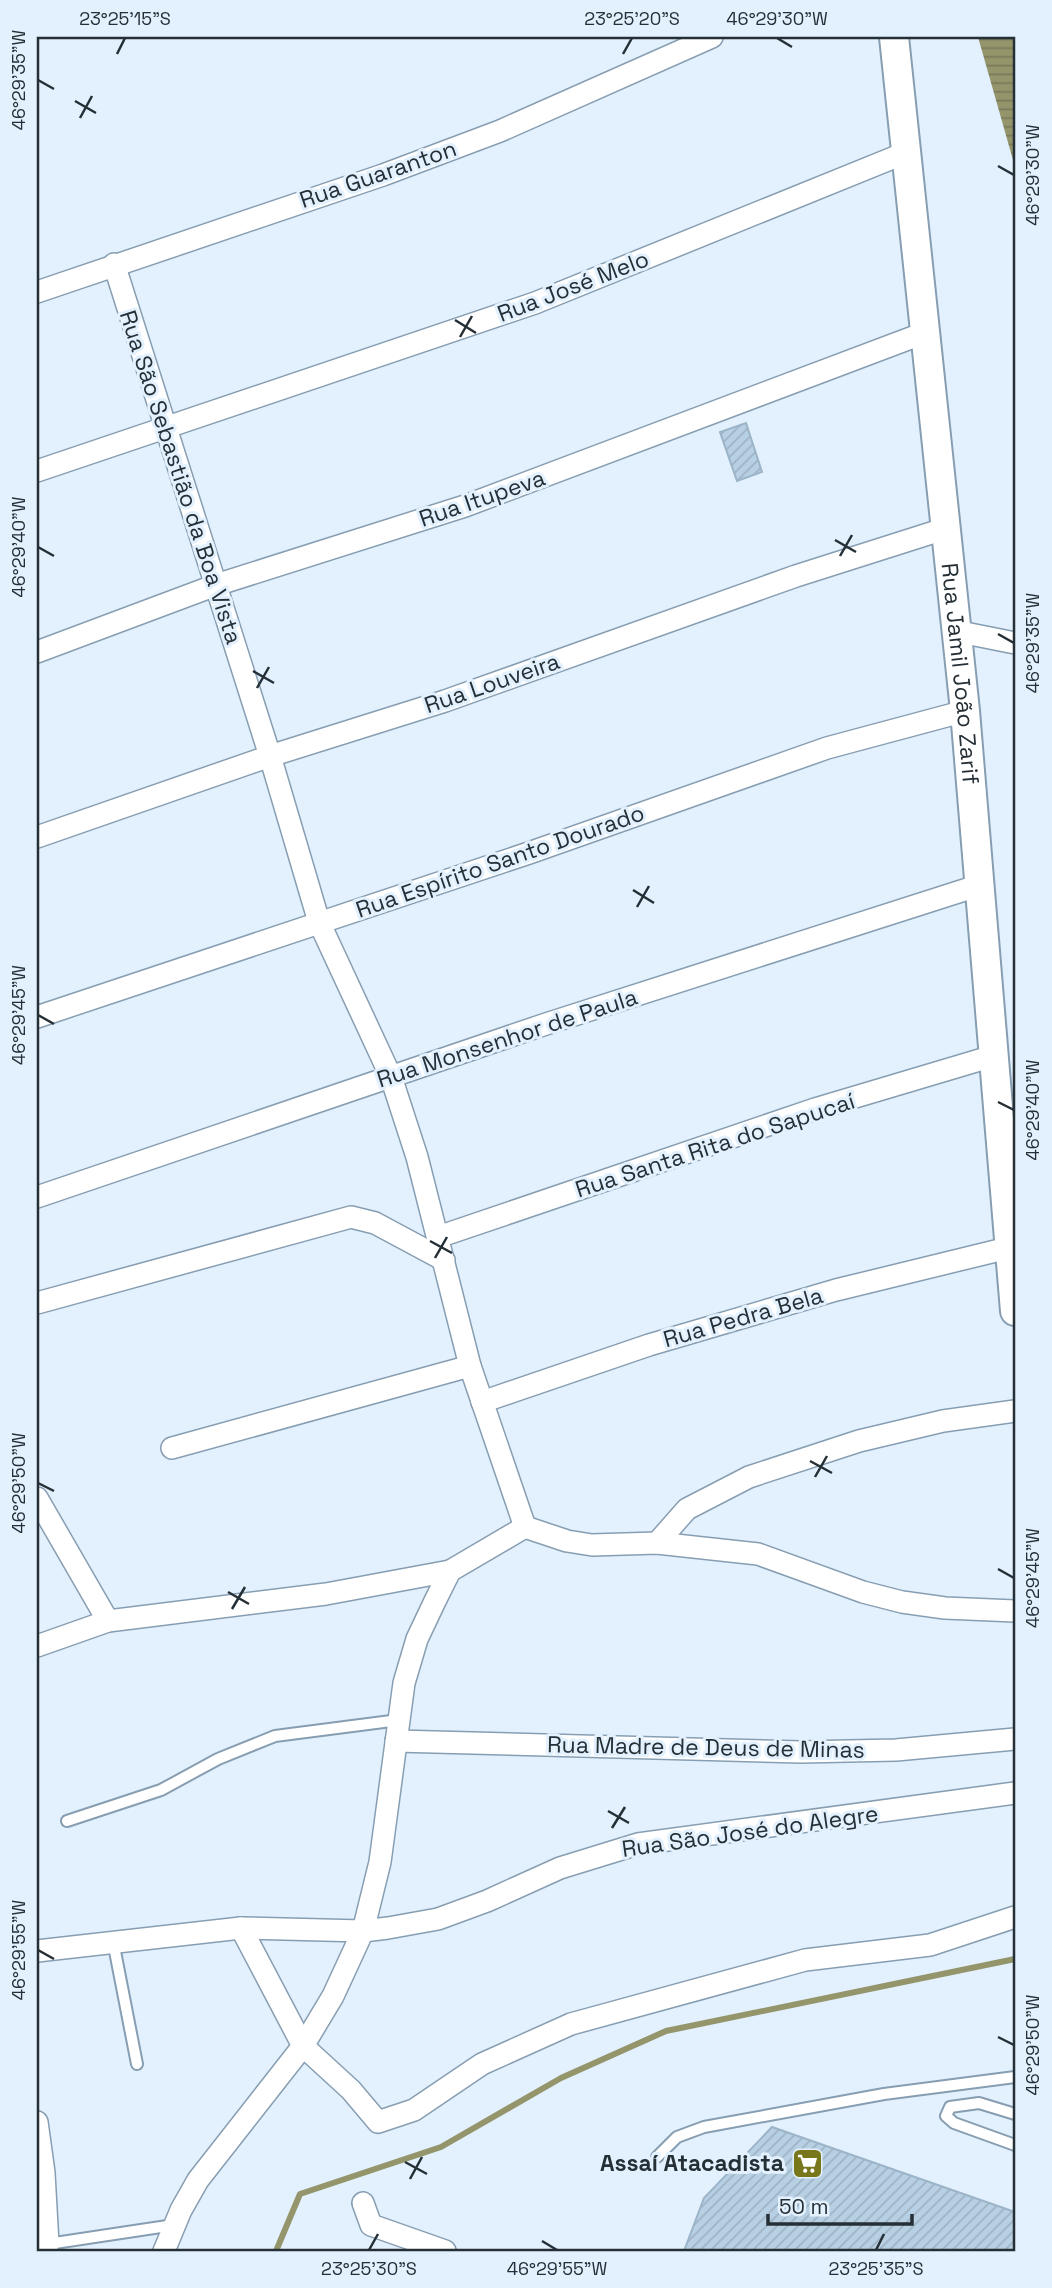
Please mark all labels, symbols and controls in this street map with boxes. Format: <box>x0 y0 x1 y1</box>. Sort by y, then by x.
text: 23°25'15"S <box>79 7 171 30</box>
text: 23°25'20"S <box>584 7 680 30</box>
text: 46°29'30"W <box>726 7 828 30</box>
text: 46°29'35"W <box>7 29 30 130</box>
text: 46°29'30"W <box>1021 124 1044 226</box>
street label: Rua Guaranton <box>296 133 460 215</box>
street label: Rua José Melo <box>493 243 653 329</box>
street label: Rua São Sebastião da Boa Vista <box>113 306 249 648</box>
street label: Rua Itupeva <box>415 462 549 534</box>
text: 46°29'40"W <box>7 496 30 597</box>
street label: Rua Jamil João Zarif <box>934 561 986 785</box>
text: 46°29'35"W <box>1021 592 1044 693</box>
street label: Rua Louveira <box>420 646 564 720</box>
street label: Rua Espírito Santo Dourado <box>352 797 648 925</box>
text: 46°29'45"W <box>7 965 30 1065</box>
street label: Rua Monsenhor de Paula <box>373 982 641 1094</box>
text: 46°29'40"W <box>1021 1059 1044 1160</box>
street label: Rua Santa Rita do Sapucaí <box>572 1086 859 1204</box>
street label: Rua Pedra Bela <box>660 1280 826 1354</box>
text: 46°29'50"W <box>7 1432 30 1534</box>
text: 46°29'45"W <box>1021 1528 1044 1628</box>
street label: Rua Madre de Deus de Minas <box>547 1729 865 1765</box>
street label: Rua São José do Alegre <box>620 1798 880 1864</box>
text: 46°29'55"W <box>7 1900 30 2000</box>
text: 46°29'50"W <box>1021 1994 1044 2096</box>
supermarket icon: Assaí Atacadista <box>790 2146 824 2180</box>
place label: Assaí Atacadista <box>600 2148 784 2178</box>
scale bar <box>768 2183 912 2227</box>
text: 50 m <box>779 2193 829 2220</box>
text: 23°25'30"S <box>321 2257 417 2280</box>
text: 46°29'55"W <box>507 2257 607 2280</box>
text: 23°25'35"S <box>828 2257 924 2280</box>

